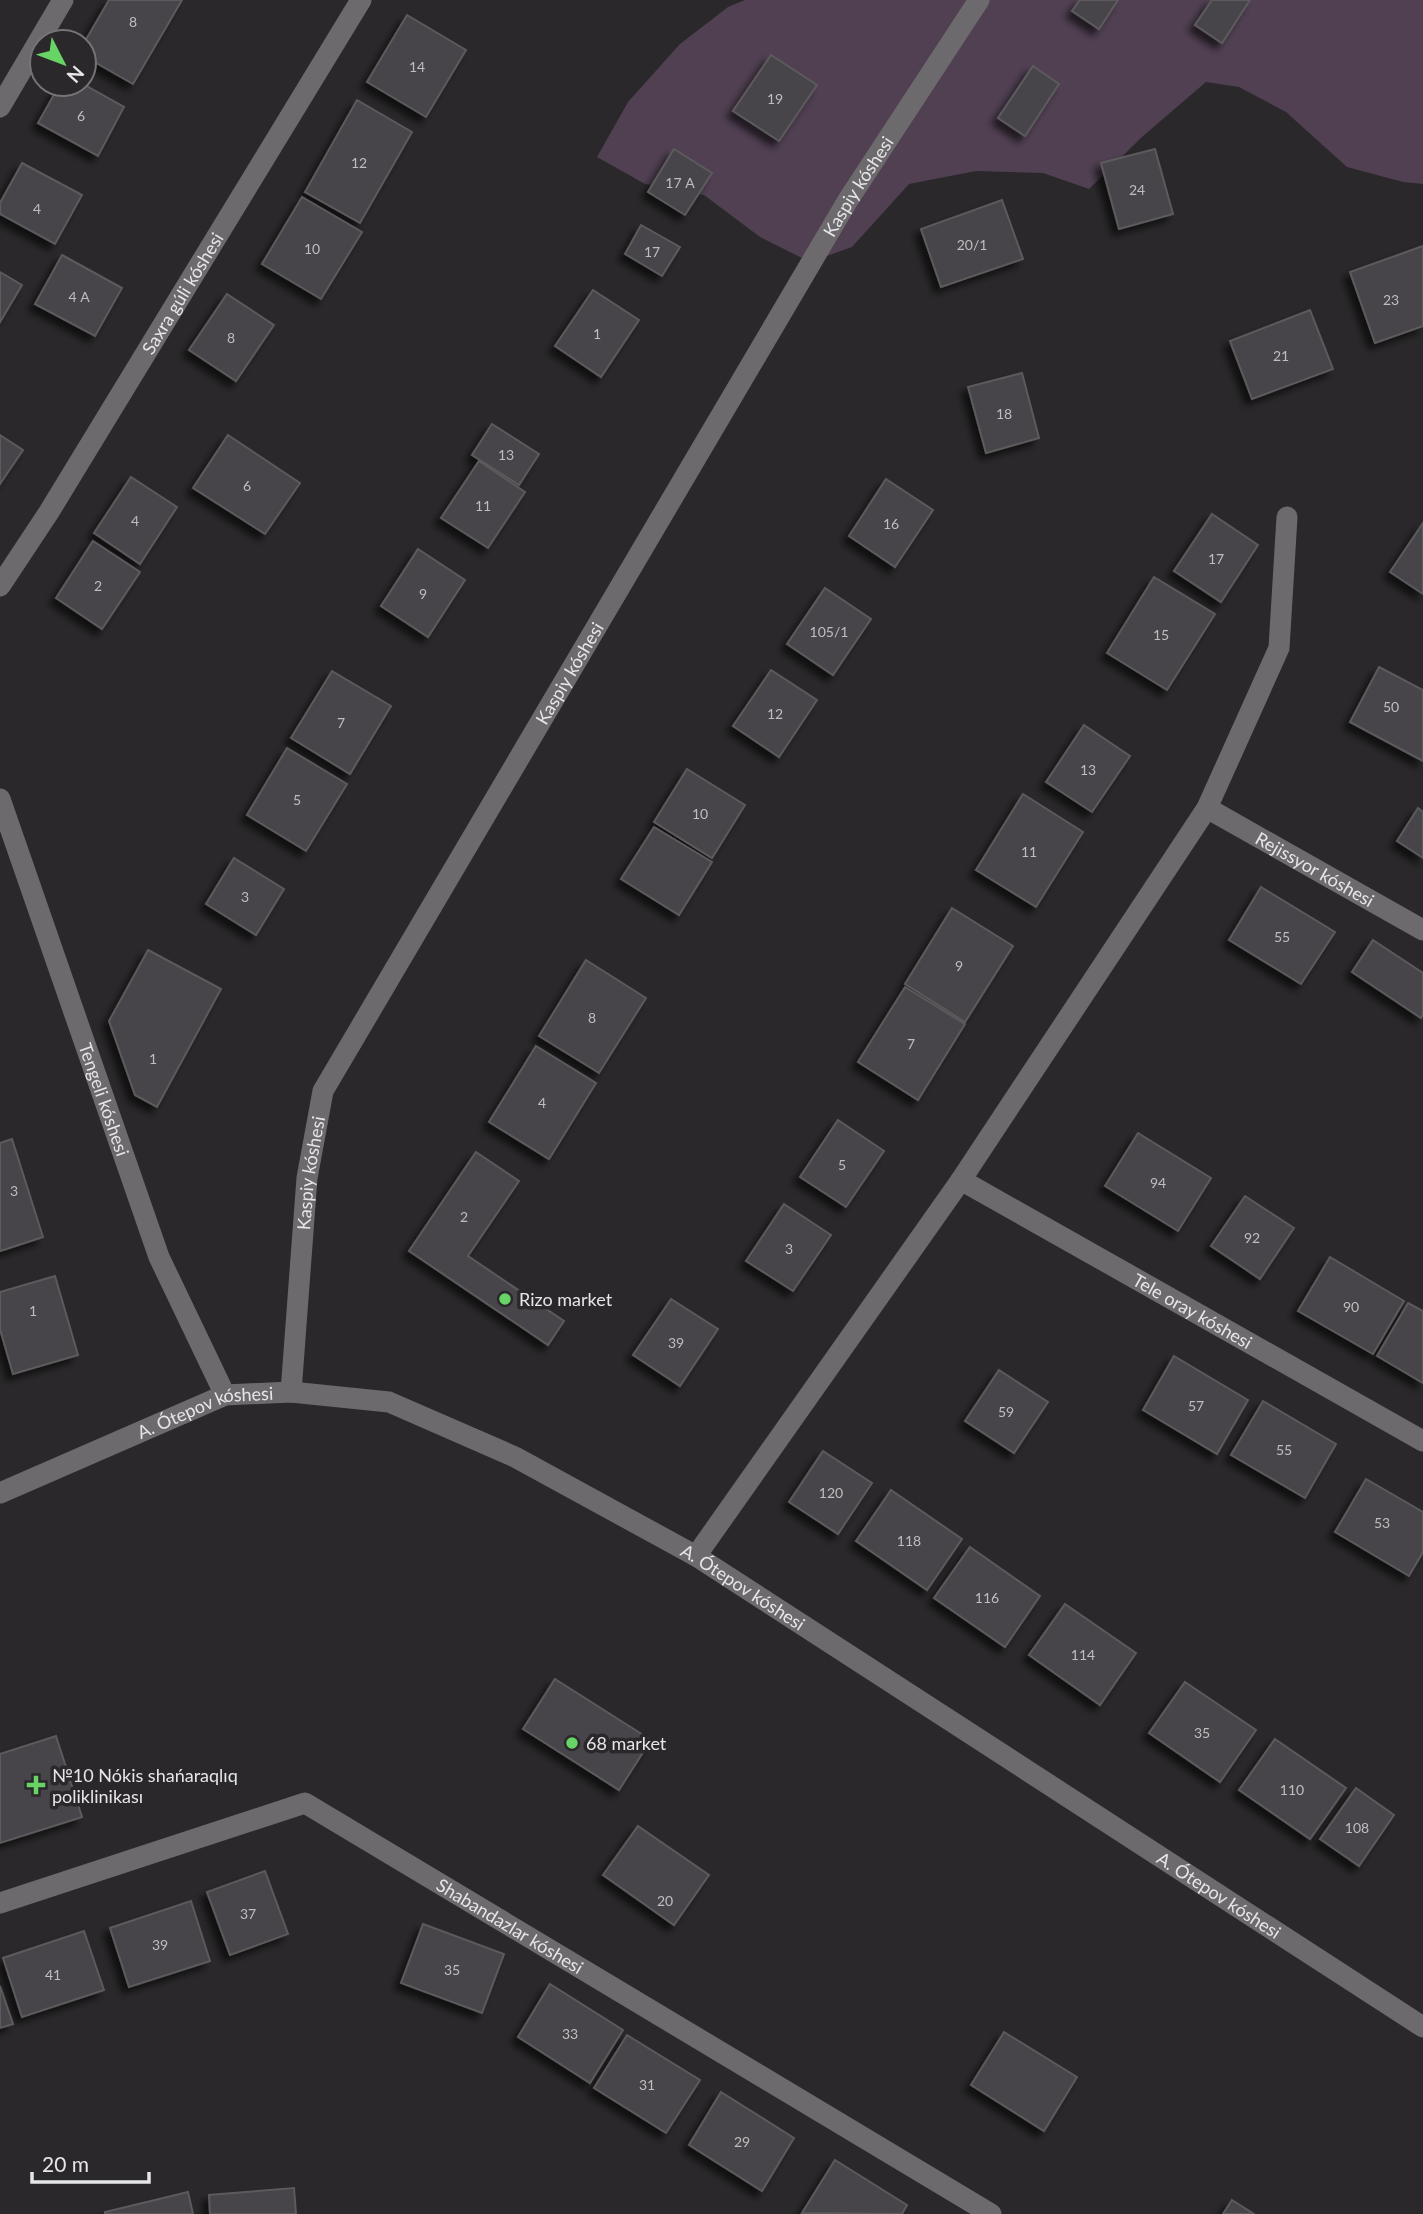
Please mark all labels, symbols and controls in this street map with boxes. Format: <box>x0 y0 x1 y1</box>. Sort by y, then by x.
house number: 8 <box>129 13 137 30</box>
north arrow <box>28 28 98 98</box>
house number: 14 <box>409 58 425 75</box>
text: N <box>63 62 89 88</box>
house number: 19 <box>767 90 783 107</box>
house number: 6 <box>77 107 85 124</box>
street label: Kaspiy kóshesi <box>818 132 898 241</box>
house number: 12 <box>351 154 367 171</box>
house number: 17 А <box>665 174 695 191</box>
house number: 24 <box>1129 181 1145 198</box>
house number: 4 <box>33 200 41 217</box>
street label: Saxra gúli kóshesi <box>137 228 228 358</box>
house number: 20/1 <box>957 236 987 253</box>
house number: 10 <box>304 240 320 257</box>
house number: 17 <box>644 243 660 260</box>
house number: 4 А <box>68 288 90 305</box>
house number: 23 <box>1383 291 1399 308</box>
house number: 1 <box>593 325 601 342</box>
house number: 8 <box>227 329 235 346</box>
house number: 21 <box>1273 347 1289 364</box>
house number: 18 <box>996 405 1012 422</box>
house number: 13 <box>498 446 514 463</box>
house number: 6 <box>243 477 251 494</box>
house number: 11 <box>475 497 491 514</box>
house number: 4 <box>131 512 139 529</box>
house number: 16 <box>883 515 899 532</box>
house number: 17 <box>1208 550 1224 567</box>
house number: 2 <box>94 577 102 594</box>
house number: 9 <box>419 585 427 602</box>
street label: Kaspiy kóshesi <box>531 618 608 728</box>
house number: 105/1 <box>810 623 848 640</box>
house number: 15 <box>1153 626 1169 643</box>
house number: 50 <box>1383 698 1399 715</box>
house number: 12 <box>767 705 783 722</box>
house number: 7 <box>337 714 345 731</box>
house number: 13 <box>1080 761 1096 778</box>
house number: 5 <box>293 791 301 808</box>
house number: 10 <box>692 805 708 822</box>
street label: Rejissyor kóshesi <box>1252 827 1378 911</box>
house number: 11 <box>1021 843 1037 860</box>
house number: 3 <box>241 888 249 905</box>
house number: 55 <box>1274 928 1290 945</box>
house number: 9 <box>955 957 963 974</box>
house number: 8 <box>588 1009 596 1026</box>
house number: 7 <box>907 1035 915 1052</box>
street label: Tengeli kóshesi <box>75 1040 134 1159</box>
house number: 1 <box>149 1050 157 1067</box>
house number: 4 <box>538 1094 546 1111</box>
street label: Kaspiy kóshesi <box>292 1114 329 1231</box>
house number: 5 <box>838 1156 846 1173</box>
house number: 94 <box>1150 1174 1166 1191</box>
house number: 3 <box>10 1182 18 1199</box>
house number: 2 <box>460 1208 468 1225</box>
house number: 92 <box>1244 1229 1260 1246</box>
house number: 3 <box>785 1240 793 1257</box>
street label: Tele oray kóshesi <box>1129 1268 1256 1353</box>
place label: Rizo market <box>519 1288 613 1310</box>
marker: Rizo market <box>497 1291 513 1307</box>
house number: 90 <box>1343 1298 1359 1315</box>
house number: 1 <box>29 1302 37 1319</box>
house number: 39 <box>668 1334 684 1351</box>
street label: A. Ótepov kóshesi <box>133 1382 274 1443</box>
house number: 57 <box>1188 1397 1204 1414</box>
house number: 59 <box>998 1403 1014 1420</box>
house number: 55 <box>1276 1441 1292 1458</box>
house number: 120 <box>819 1484 843 1501</box>
house number: 53 <box>1374 1514 1390 1531</box>
house number: 118 <box>897 1532 921 1549</box>
street label: A. Ótepov kóshesi <box>677 1539 809 1635</box>
house number: 116 <box>975 1589 999 1606</box>
house number: 114 <box>1071 1646 1095 1663</box>
house number: 35 <box>1194 1724 1210 1741</box>
place label: 68 market <box>586 1732 667 1754</box>
marker: 68 market <box>564 1735 580 1751</box>
place label: №10 Nókis shańaraqlıq poliklinikası <box>52 1764 238 1807</box>
marker: №10 Nókis shańaraqlıq poliklinikası <box>26 1775 46 1795</box>
house number: 110 <box>1280 1781 1304 1798</box>
house number: 108 <box>1345 1819 1369 1836</box>
street label: A. Ótepov kóshesi <box>1153 1847 1285 1943</box>
street label: Shabandazlar kóshesi <box>433 1873 587 1978</box>
house number: 20 <box>657 1892 673 1909</box>
house number: 37 <box>240 1905 256 1922</box>
house number: 39 <box>152 1936 168 1953</box>
house number: 35 <box>444 1961 460 1978</box>
house number: 41 <box>45 1966 61 1983</box>
house number: 33 <box>562 2025 578 2042</box>
house number: 31 <box>639 2076 655 2093</box>
house number: 29 <box>734 2133 750 2150</box>
scale bar <box>32 2140 149 2184</box>
text: 20 m <box>42 2151 89 2176</box>

